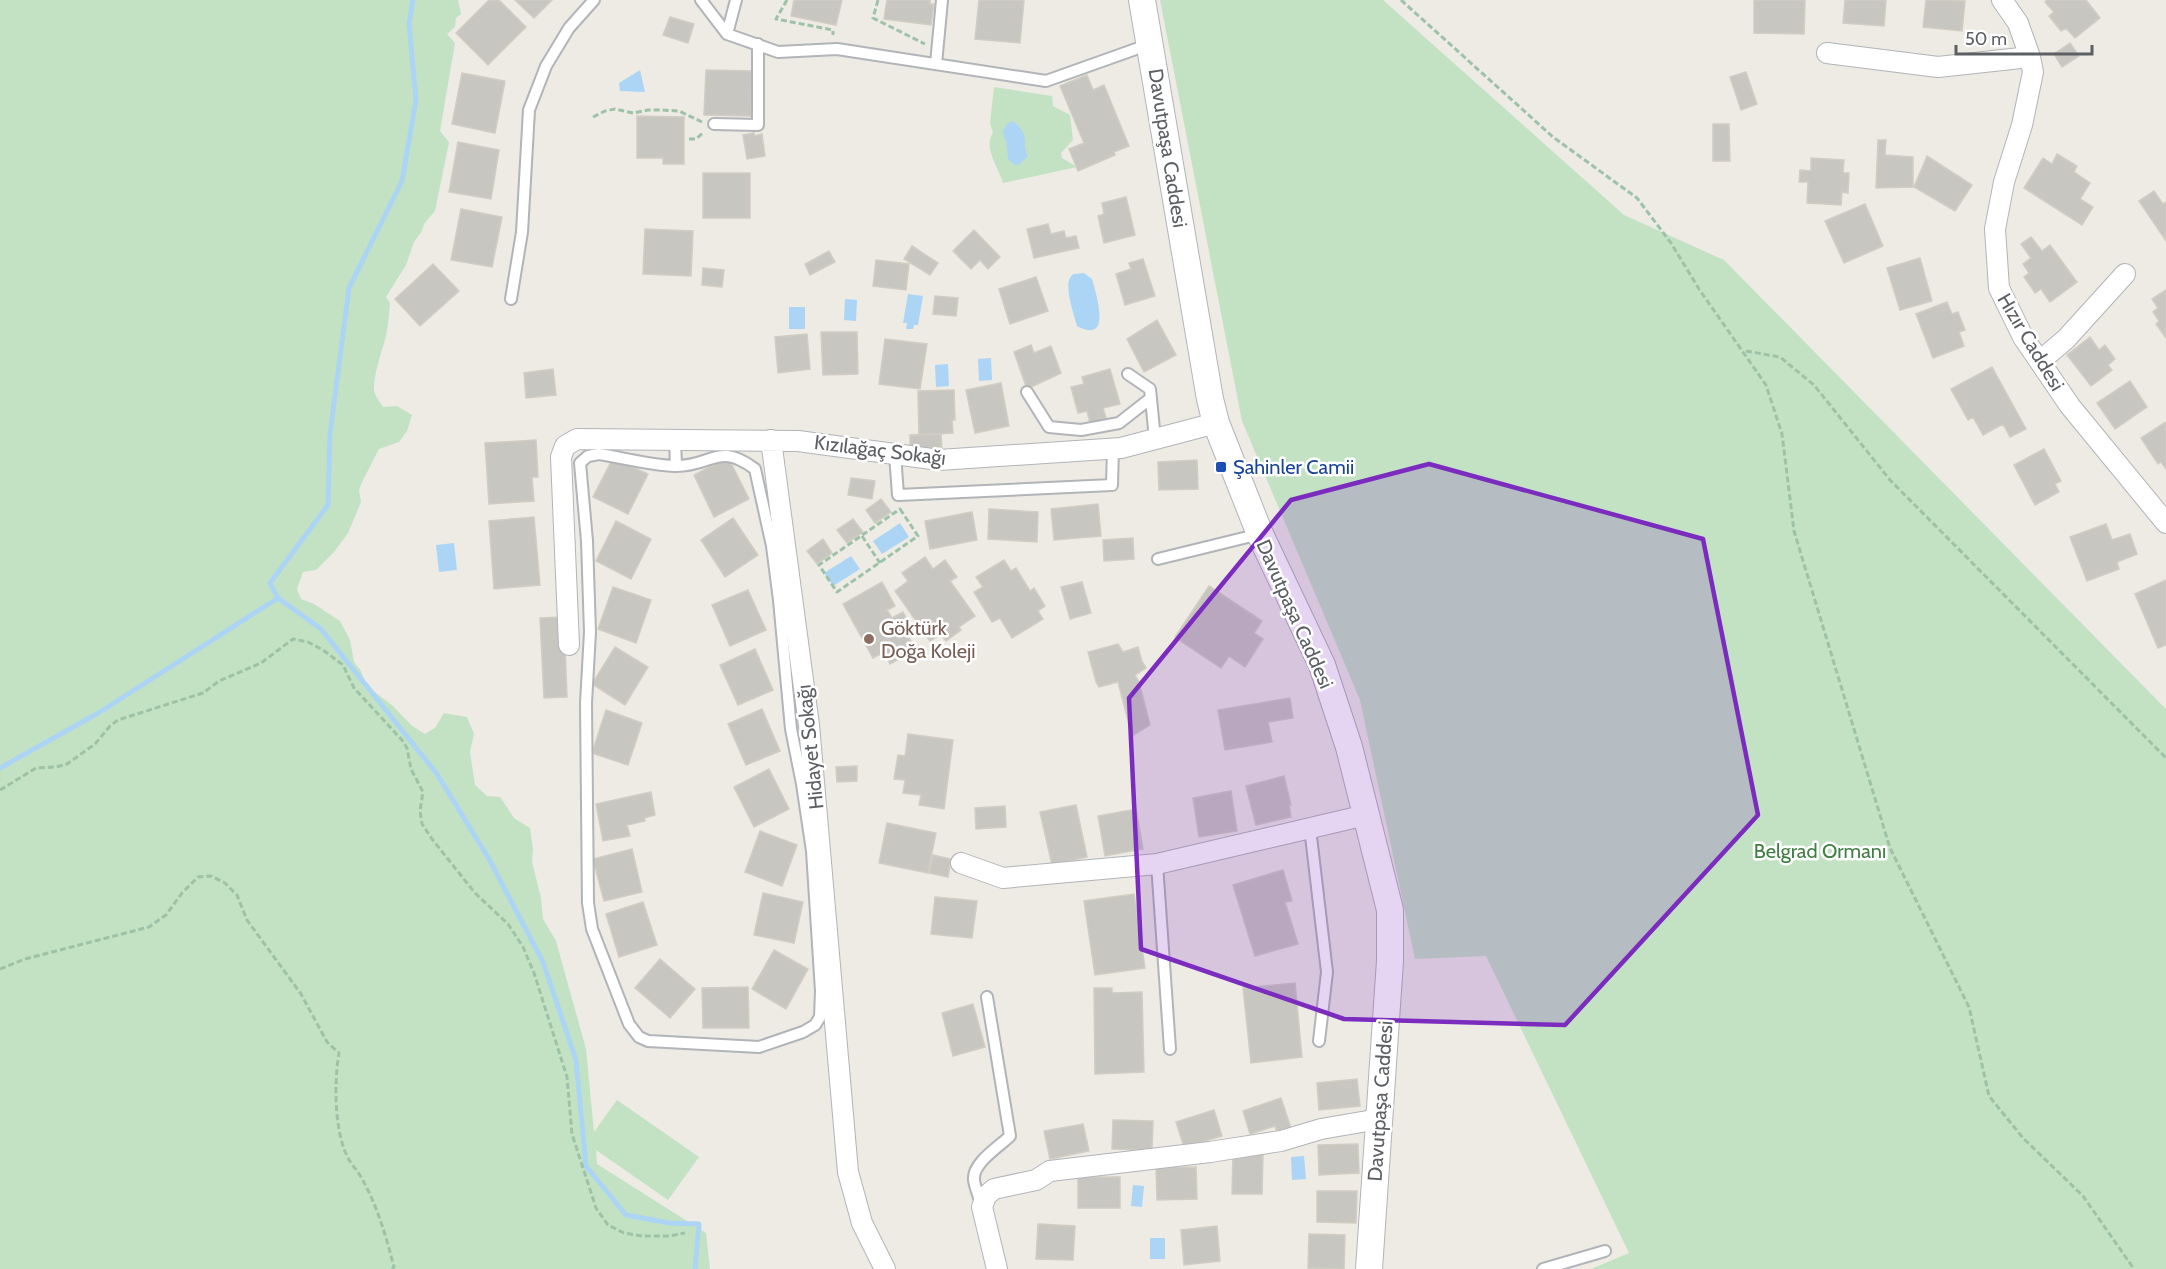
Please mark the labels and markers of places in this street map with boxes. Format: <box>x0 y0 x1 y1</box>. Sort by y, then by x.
place label: Şahinler Camii <box>1233 455 1354 479</box>
marker: Şahinler Camii <box>1214 460 1228 474</box>
place label: Göktürk Doğa Koleji <box>881 616 975 663</box>
marker: Göktürk Doğa Koleji <box>862 632 876 646</box>

